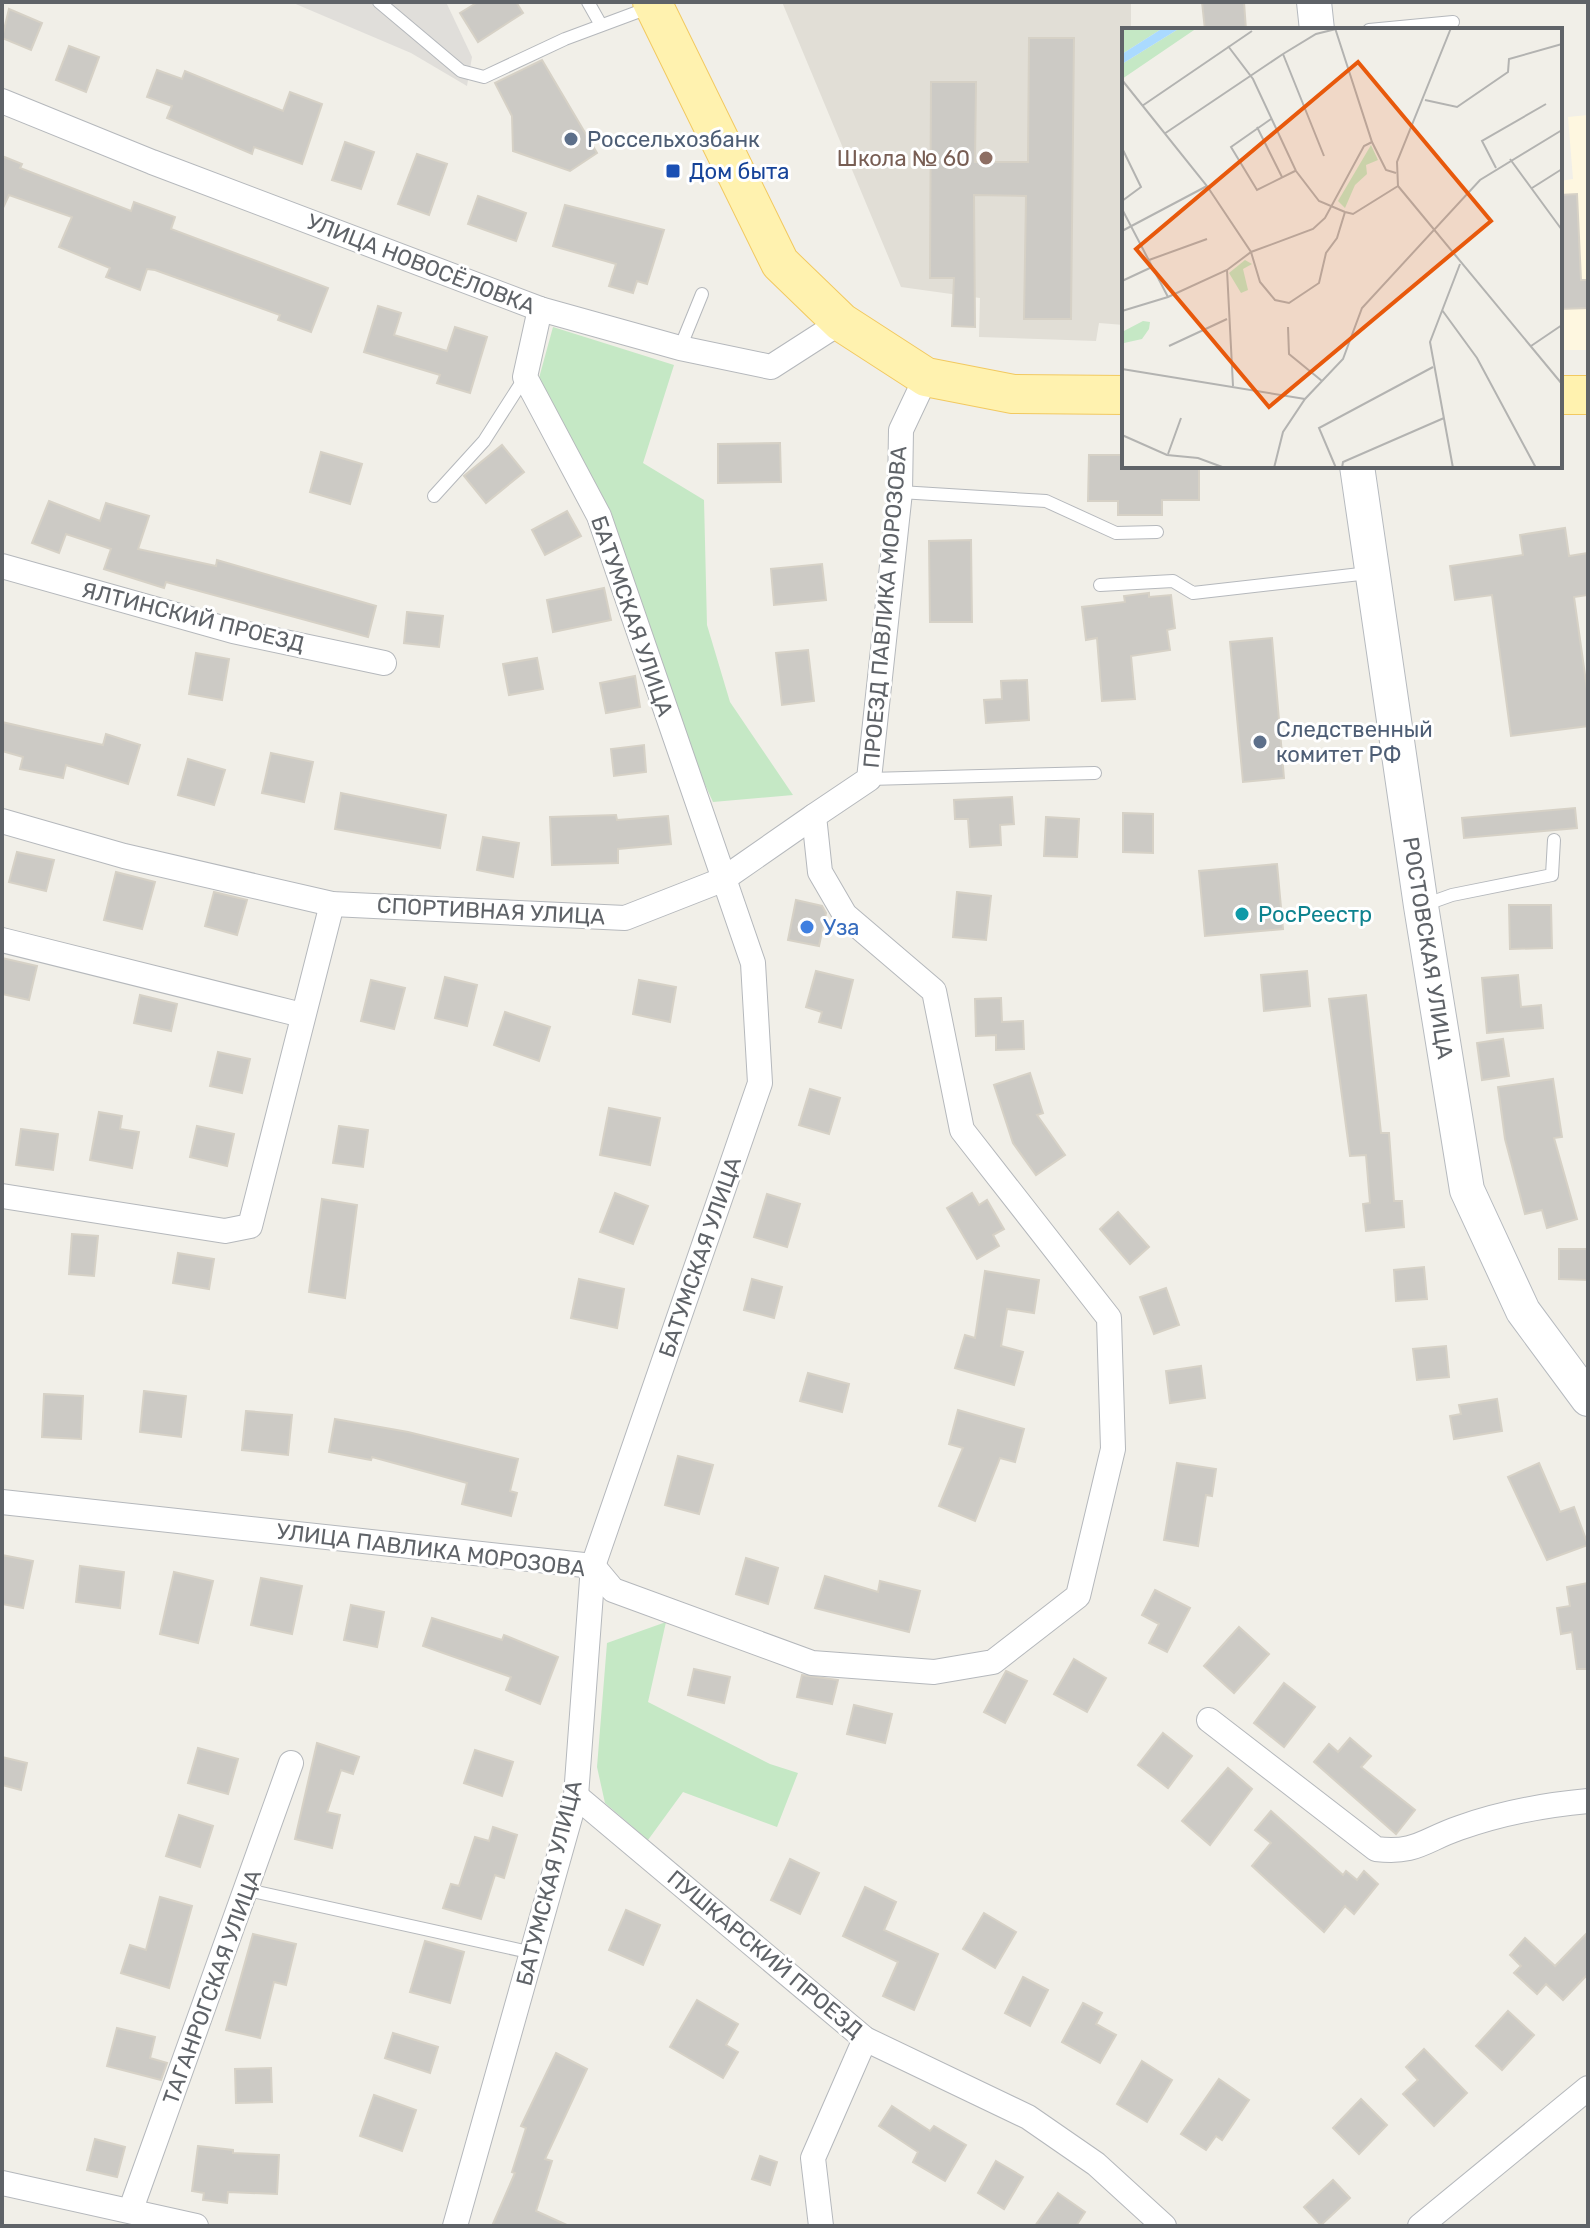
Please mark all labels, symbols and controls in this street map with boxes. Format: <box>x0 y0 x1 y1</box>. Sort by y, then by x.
inset map <box>1122 28 1562 468</box>
place label: Россельхозбанк <box>587 126 760 153</box>
marker: Россельхозбанк <box>562 130 580 148</box>
place label: Школа № 60 <box>837 145 970 172</box>
marker: Школа № 60 <box>977 149 995 167</box>
place label: Дом быта <box>689 158 789 185</box>
marker: Дом быта <box>664 162 682 180</box>
street label: УЛИЦА НОВОСЁЛОВКА <box>303 208 539 320</box>
street label: ПРОЕЗД ПАВЛИКА МОРОЗОВА <box>857 445 913 769</box>
street label: БАТУМСКАЯ УЛИЦА <box>585 512 679 720</box>
street label: ЯЛТИНСКИЙ ПРОЕЗД <box>79 576 307 658</box>
place label: Следственный комитет РФ <box>1276 716 1433 768</box>
marker: Следственный комитет РФ <box>1251 733 1269 751</box>
street label: РОСТОВСКАЯ УЛИЦА <box>1397 835 1459 1061</box>
street label: СПОРТИВНАЯ УЛИЦА <box>376 892 606 930</box>
place label: РосРеестр <box>1258 901 1372 928</box>
marker: РосРеестр <box>1233 905 1251 923</box>
place label: Уза <box>823 914 859 941</box>
marker: Уза <box>798 918 816 936</box>
street label: БАТУМСКАЯ УЛИЦА <box>653 1153 747 1361</box>
street label: УЛИЦА ПАВЛИКА МОРОЗОВА <box>275 1518 587 1582</box>
street label: БАТУМСКАЯ УЛИЦА <box>510 1777 588 1988</box>
street label: ПУШКАРСКИЙ ПРОЕЗД <box>662 1864 868 2044</box>
street label: ТАГАНРОГСКАЯ УЛИЦА <box>157 1866 267 2108</box>

